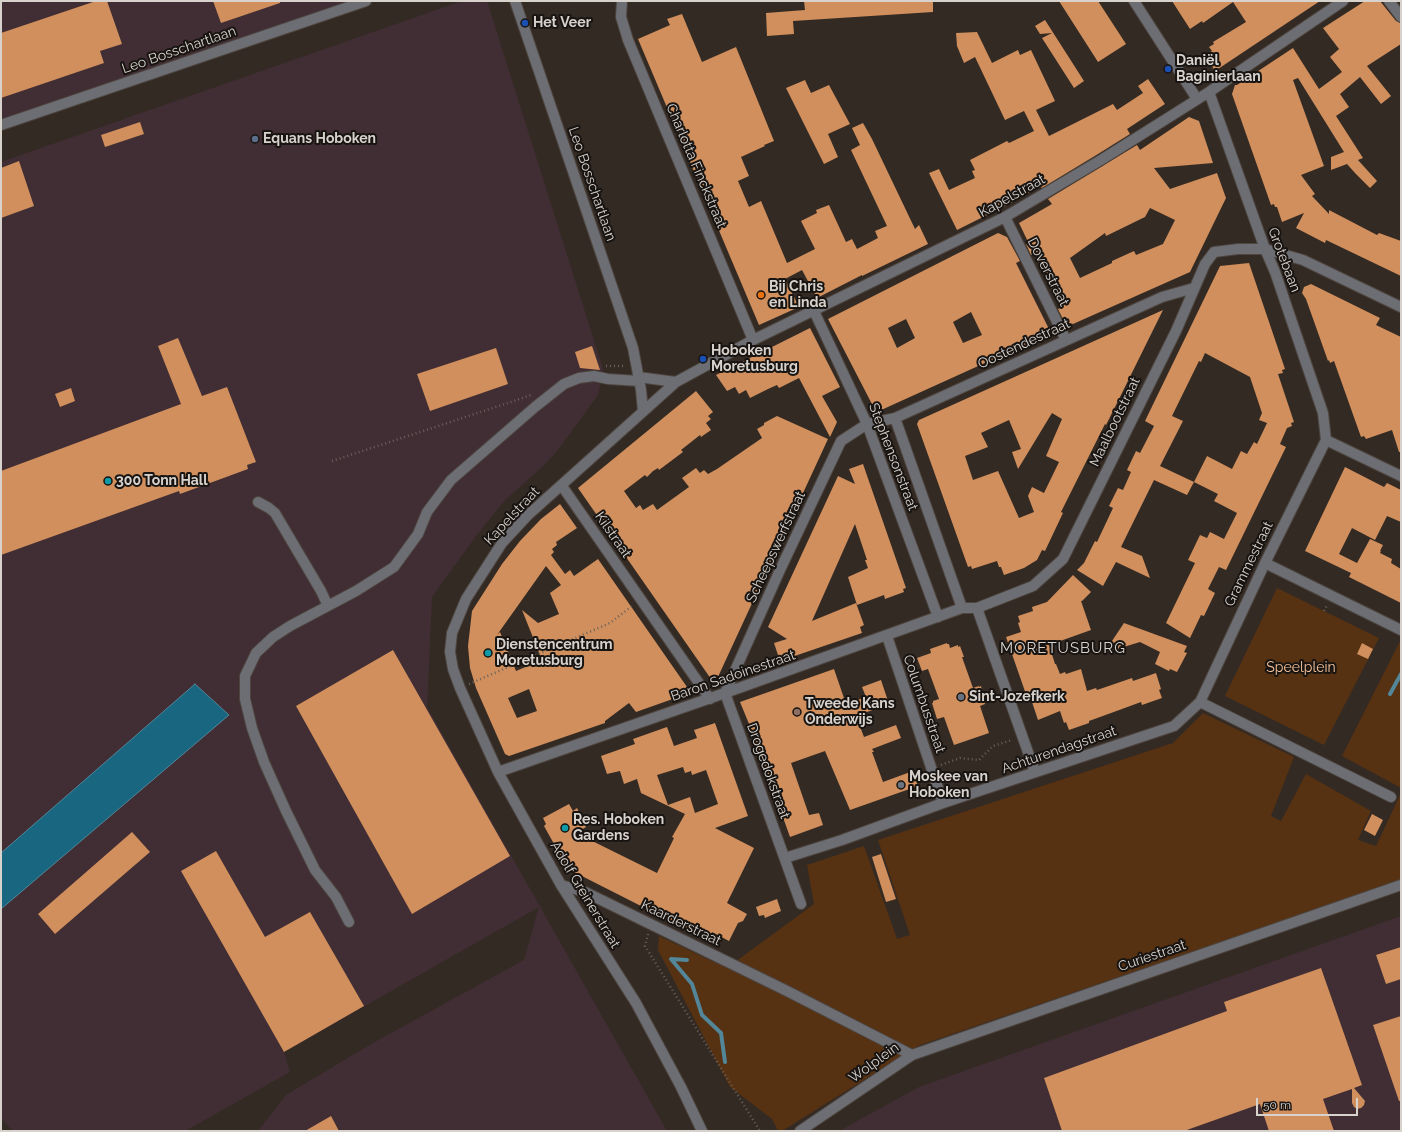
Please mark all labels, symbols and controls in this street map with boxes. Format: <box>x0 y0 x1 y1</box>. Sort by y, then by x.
place label: Het Veer <box>533 15 591 31</box>
marker: Het Veer <box>520 18 530 28</box>
street label: Leo Bosschartlaan <box>120 23 238 77</box>
place label: Daniël Baginierlaan <box>1176 53 1261 86</box>
marker: Daniël Baginierlaan <box>1163 64 1173 74</box>
street label: Charlotta Finckstraat <box>662 101 730 231</box>
street label: Leo Bosschartlaan <box>565 125 619 243</box>
place label: Equans Hoboken <box>263 131 376 147</box>
marker: Equans Hoboken <box>250 134 260 144</box>
street label: Kapelstraat <box>976 171 1048 221</box>
street label: Grotebaan <box>1264 225 1304 295</box>
street label: Doverstraat <box>1024 235 1072 309</box>
place label: Bij Chris en Linda <box>769 279 826 312</box>
marker: Bij Chris en Linda <box>756 290 766 300</box>
street label: Oostendestraat <box>975 315 1073 373</box>
place label: Hoboken Moretusburg <box>711 343 798 376</box>
marker: Hoboken Moretusburg <box>698 354 708 364</box>
street label: Maalbootstraat <box>1086 375 1144 469</box>
street label: Stephensonstraat <box>865 401 921 513</box>
place label: 300 Tonn Hall <box>116 473 208 489</box>
marker: 300 Tonn Hall <box>103 476 113 486</box>
street label: Kapelstraat <box>481 483 543 549</box>
street label: Scheepswerfstraat <box>743 489 809 605</box>
street label: Kilstraat <box>591 509 635 561</box>
street label: Grammestraat <box>1221 519 1277 609</box>
place label: Dienstencentrum Moretusburg <box>496 637 613 670</box>
district label: MORETUSBURG <box>1000 639 1126 657</box>
street label: Baron Sadoinestraat <box>669 647 797 705</box>
marker: Dienstencentrum Moretusburg <box>483 648 493 658</box>
street label: Columbusstraat <box>899 653 949 755</box>
park label: Speelplein <box>1266 660 1336 676</box>
place label: Sint-Jozefkerk <box>969 689 1065 705</box>
marker: Sint-Jozefkerk <box>956 692 966 702</box>
place label: Tweede Kans Onderwijs <box>805 696 895 728</box>
marker: Tweede Kans Onderwijs <box>792 707 802 717</box>
street label: Drogedokstraat <box>743 721 793 821</box>
street label: Achturendagstraat <box>999 722 1119 778</box>
place label: Moskee van Hoboken <box>909 769 988 802</box>
marker: Moskee van Hoboken <box>896 780 906 790</box>
place label: Res. Hoboken Gardens <box>573 812 664 844</box>
marker: Res. Hoboken Gardens <box>560 823 570 833</box>
street label: Adolf Greinerstraat <box>546 838 624 952</box>
street label: Kaarderstraat <box>638 896 724 950</box>
street label: Curiestraat <box>1116 937 1188 975</box>
street label: Wolplein <box>846 1039 902 1087</box>
scale bar <box>1258 1090 1360 1116</box>
text: 50 m <box>1263 1098 1291 1112</box>

